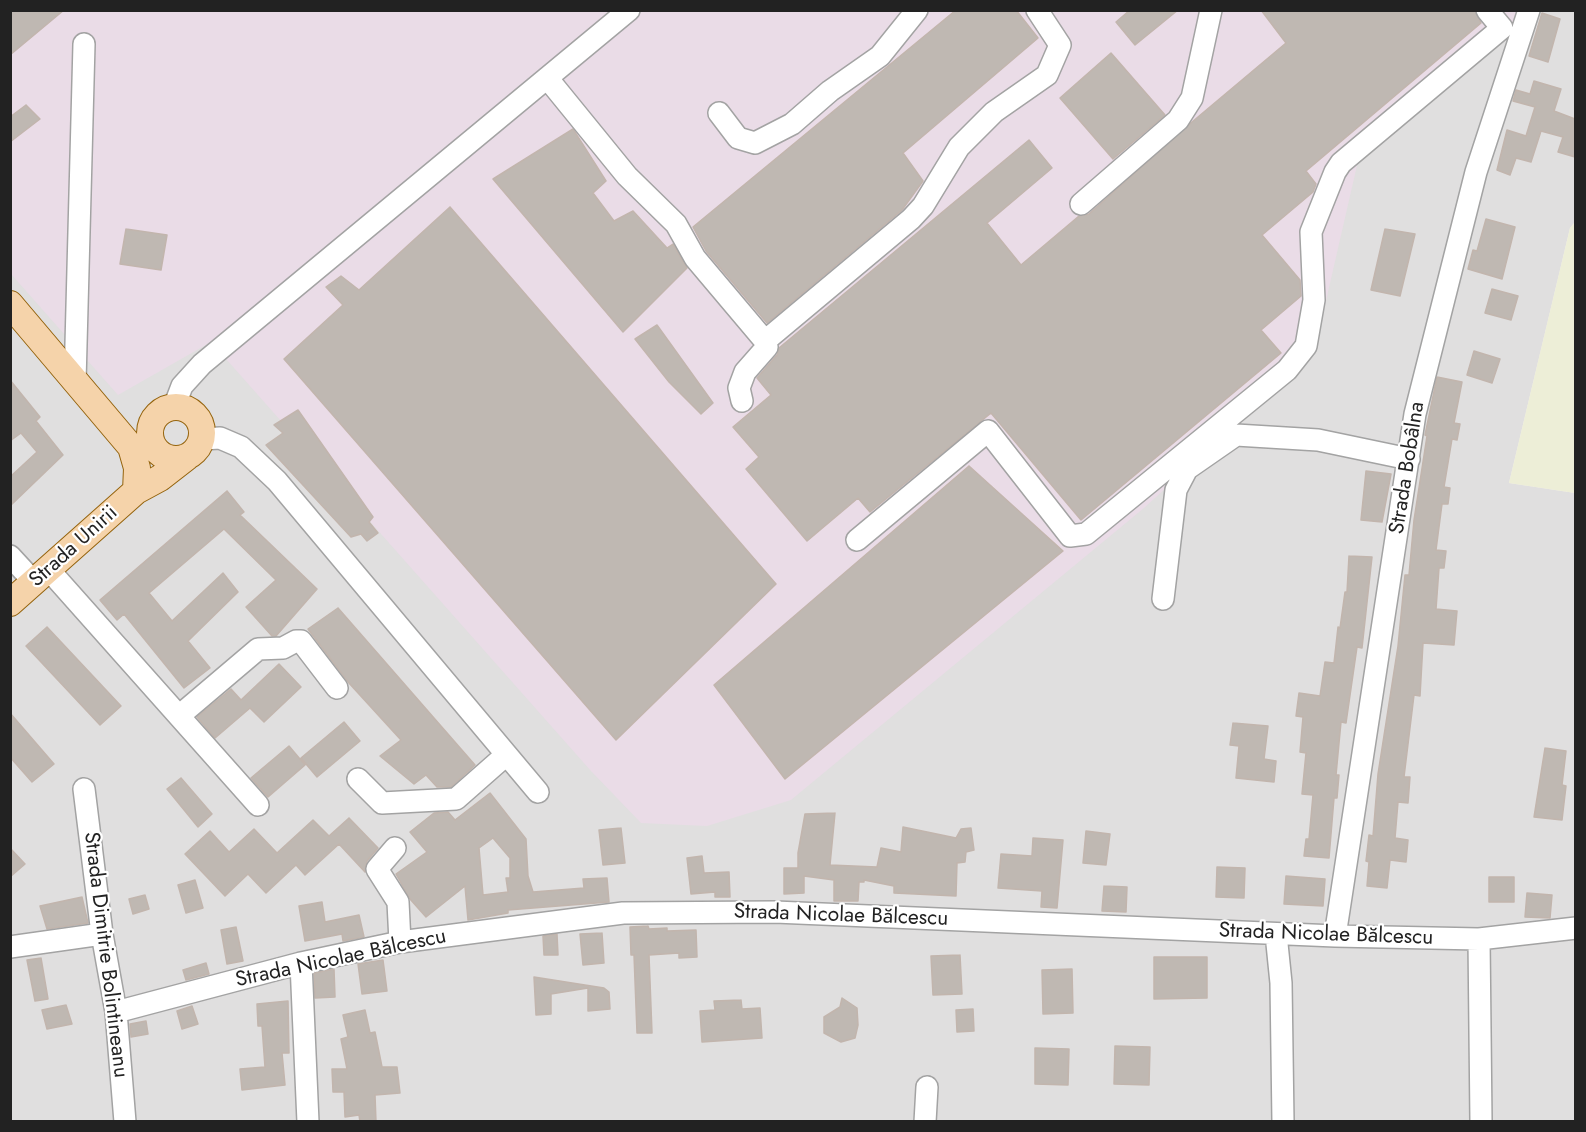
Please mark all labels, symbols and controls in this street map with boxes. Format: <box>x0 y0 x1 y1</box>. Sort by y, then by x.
street label: Strada Bobâlna <box>1385 400 1431 536</box>
street label: Strada Unirii <box>25 501 123 593</box>
street label: Strada Dimitrie Bolintineanu <box>77 831 133 1079</box>
street label: Strada Nicolae Bălcescu <box>733 900 949 932</box>
street label: Strada Nicolae Bălcescu <box>1218 919 1434 951</box>
street label: Strada Nicolae Bălcescu <box>233 924 449 994</box>

